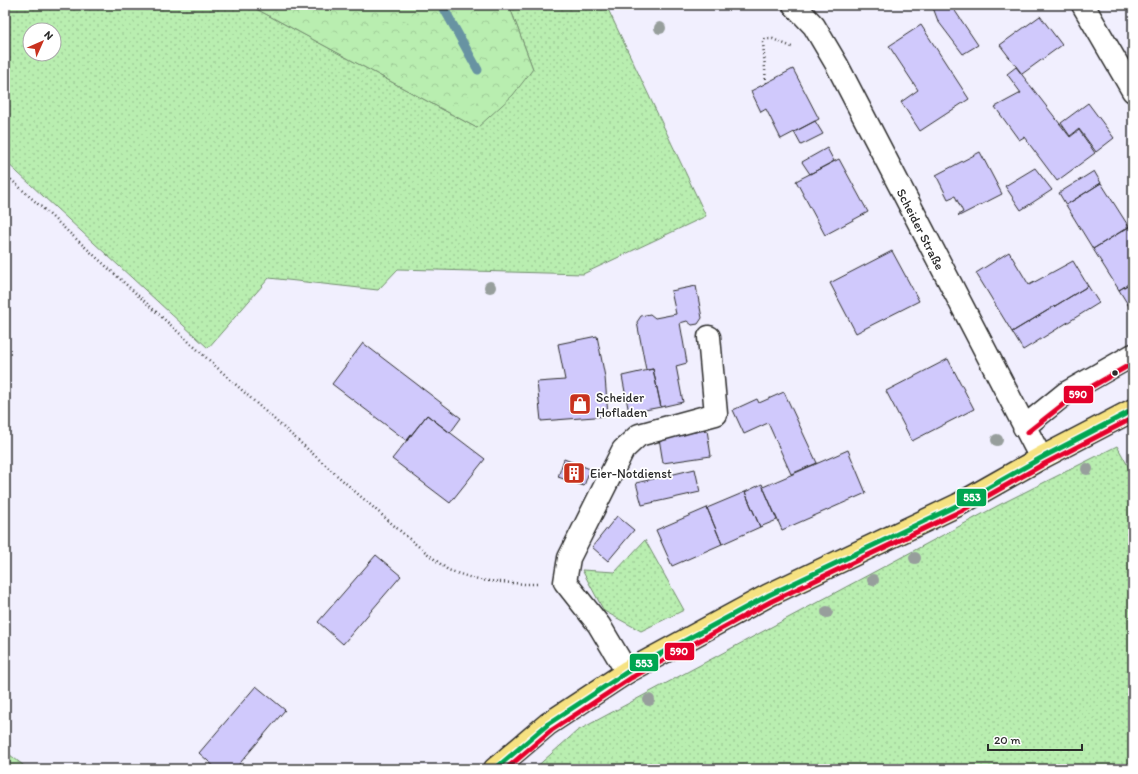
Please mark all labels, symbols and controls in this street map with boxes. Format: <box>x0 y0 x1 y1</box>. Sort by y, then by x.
north arrow <box>22 22 62 62</box>
text: N <box>41 28 56 43</box>
street label: Scheider Straße <box>894 186 947 272</box>
unlabelled marker <box>1110 368 1120 378</box>
line badge: 590 <box>1063 385 1094 404</box>
text: 590 <box>1069 388 1087 401</box>
place label: Scheider Hofladen <box>596 390 648 420</box>
shop icon: Scheider Hofladen <box>567 391 593 417</box>
building icon: Eier-Notdienst <box>561 460 587 486</box>
place label: Eier-Notdienst <box>590 466 672 481</box>
line badge: 553 <box>956 488 987 507</box>
text: 553 <box>963 491 981 504</box>
line badge: 590 <box>664 642 695 661</box>
text: 590 <box>670 645 688 658</box>
line badge: 553 <box>629 653 659 672</box>
text: 553 <box>635 657 653 670</box>
scale bar <box>988 726 1082 752</box>
text: 20 m <box>994 733 1021 747</box>

